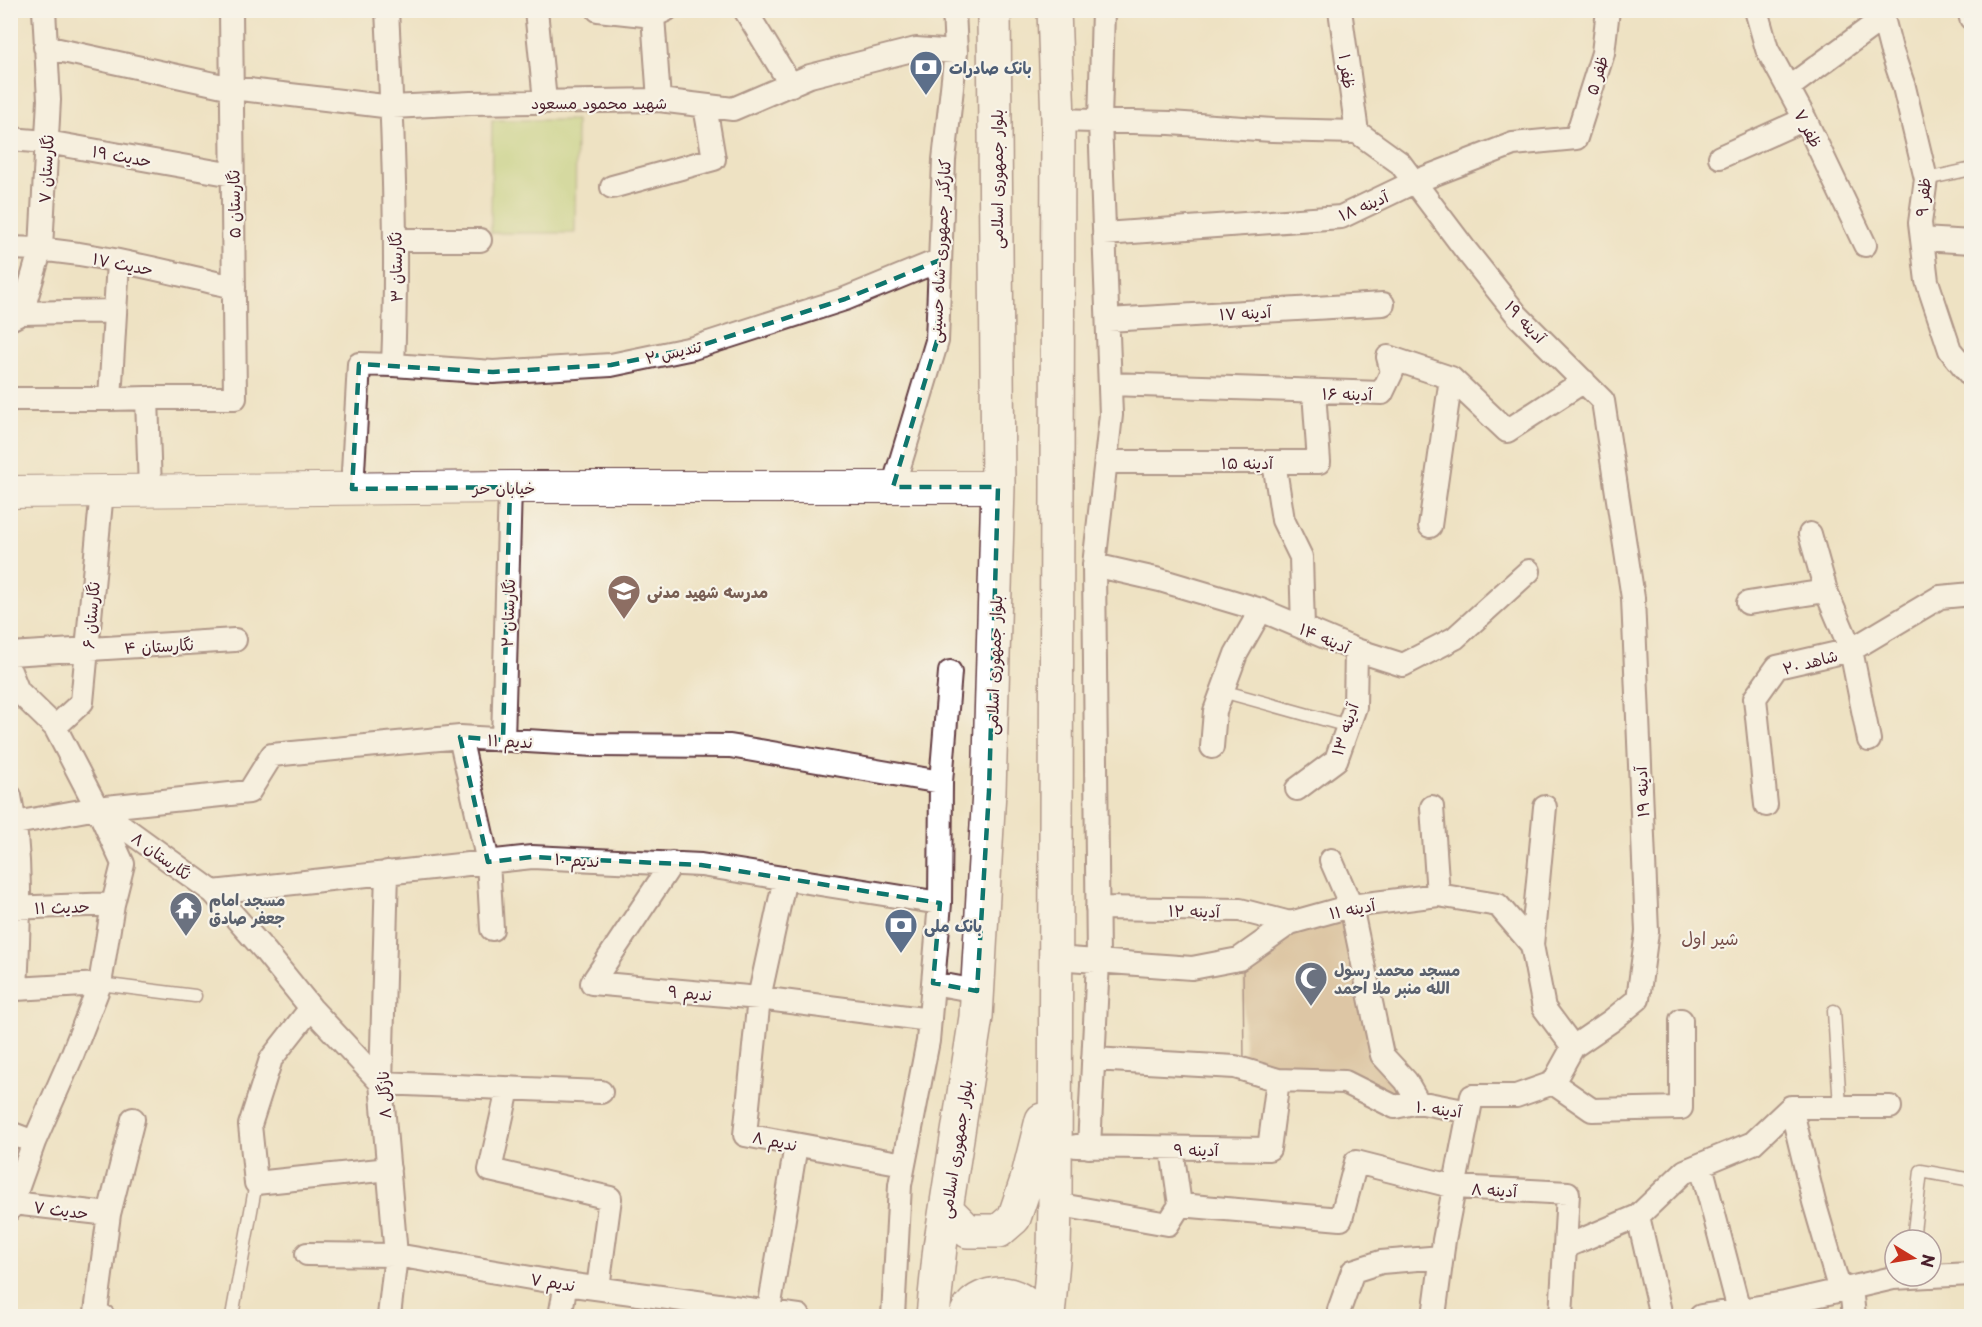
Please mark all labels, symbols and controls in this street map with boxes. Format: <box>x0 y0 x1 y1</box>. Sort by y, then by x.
bank icon: بانک صادرات <box>908 49 944 96</box>
street label: ظفر ۱ <box>1334 52 1362 90</box>
street label: ظفر ۵ <box>1579 52 1613 98</box>
place label: بانک صادرات <box>949 55 1032 79</box>
street label: شهید محمود مسعود <box>531 90 667 114</box>
street label: ظفر ۷ <box>1789 105 1829 151</box>
street label: بلوار جمهوری اسلامی <box>984 109 1008 249</box>
street label: نگارستان ۷ <box>31 134 59 204</box>
street label: حدیث ۱۹ <box>90 138 154 172</box>
street label: کنارگذر جمهوری-شاه حسینی <box>922 158 956 344</box>
street label: نگارستان ۵ <box>220 169 246 239</box>
street label: ظفر ۹ <box>1909 177 1935 217</box>
street label: آدینه ۱۸ <box>1334 183 1393 226</box>
street label: نگارستان ۳ <box>382 231 408 303</box>
street label: حدیث ۱۷ <box>91 245 155 281</box>
street label: آدینه ۱۹ <box>1500 294 1553 349</box>
street label: آدینه ۱۷ <box>1218 299 1273 325</box>
street label: تندیس ۲ <box>642 333 704 369</box>
street label: آدینه ۱۶ <box>1322 381 1373 405</box>
street label: آدینه ۱۵ <box>1221 450 1274 474</box>
street label: خیابان حر <box>471 475 535 499</box>
school or university icon: مدرسه شهید مدنی <box>606 573 642 620</box>
street label: نگارستان ۲ <box>494 578 520 648</box>
place label: مدرسه شهید مدنی <box>647 579 768 603</box>
street label: نگارستان ۶ <box>75 580 105 650</box>
street label: بلوار جمهوری اسلامی <box>979 595 1007 735</box>
street label: آدینه ۱۴ <box>1296 616 1355 659</box>
street label: نگارستان ۴ <box>124 631 194 659</box>
street label: شاهد ۲۰ <box>1780 642 1840 680</box>
street label: آدینه ۱۳ <box>1324 699 1364 758</box>
street label: ندیم ۱۱ <box>487 727 533 755</box>
street label: آدینه ۱۹ <box>1628 765 1654 818</box>
street label: نگارستان ۸ <box>127 825 197 885</box>
street label: ندیم ۱۰ <box>554 846 600 874</box>
place label: مسجد امام جعفر صادق <box>209 887 285 929</box>
temple icon: مسجد امام جعفر صادق <box>168 890 204 937</box>
street label: آدینه ۱۱ <box>1327 892 1378 924</box>
street label: حدیث ۱۱ <box>34 893 90 919</box>
street label: آدینه ۱۲ <box>1168 898 1221 922</box>
bank icon: بانک ملی <box>883 907 919 954</box>
place label: بانک ملی <box>924 913 982 937</box>
district label: شیر اول <box>1681 924 1739 951</box>
place label: مسجد محمد رسول الله منبر ملا احمد <box>1334 957 1460 999</box>
mosque icon: مسجد محمد رسول الله منبر ملا احمد <box>1293 960 1329 1007</box>
street label: ندیم ۹ <box>667 978 713 1008</box>
street label: نازگل ۸ <box>370 1071 396 1119</box>
street label: بلوار جمهوری اسلامی <box>932 1078 978 1220</box>
street label: آدینه ۱۰ <box>1415 1093 1464 1123</box>
street label: ندیم ۸ <box>750 1124 799 1158</box>
street label: آدینه ۹ <box>1174 1137 1220 1161</box>
street label: آدینه ۸ <box>1470 1176 1519 1202</box>
street label: حدیث ۷ <box>32 1194 90 1224</box>
north arrow <box>1883 1228 1943 1288</box>
text: N <box>1916 1253 1942 1270</box>
street label: ندیم ۷ <box>529 1266 577 1298</box>

